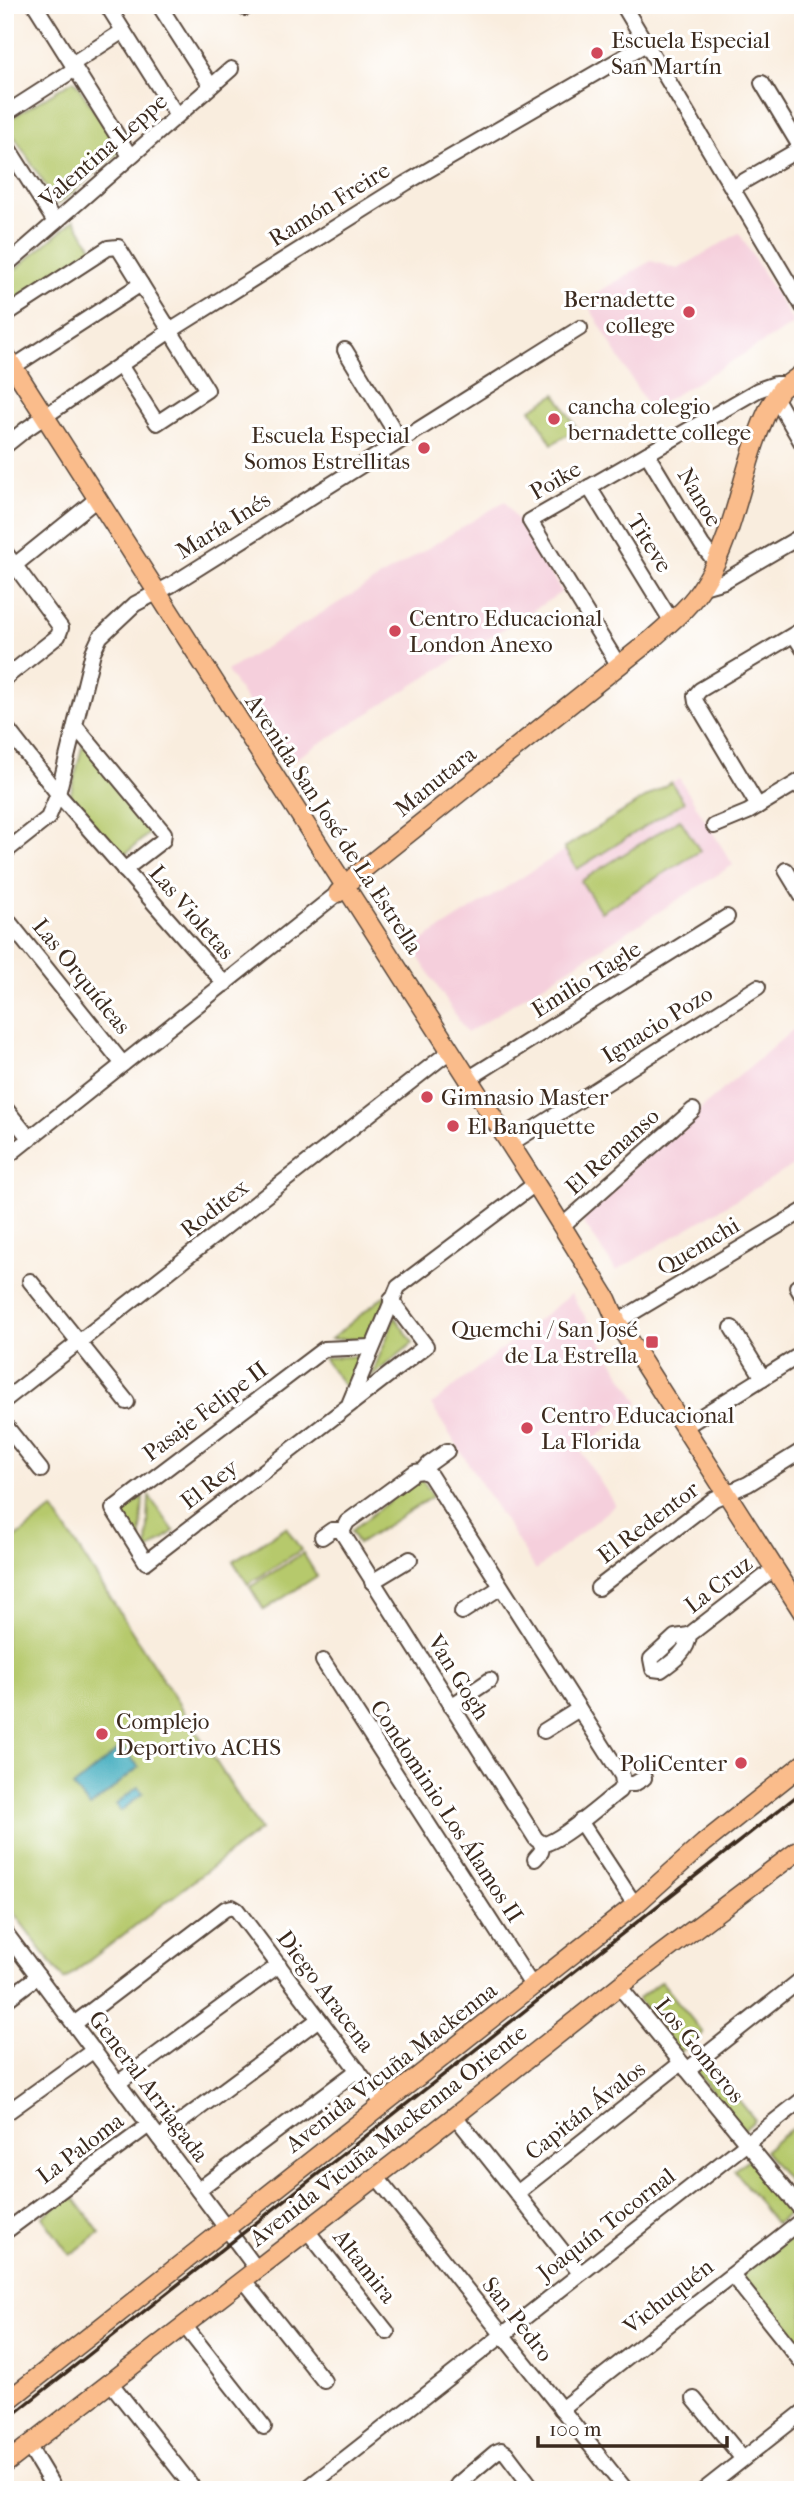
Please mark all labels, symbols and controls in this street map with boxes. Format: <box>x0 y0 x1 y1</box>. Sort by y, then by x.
place label: Escuela Especial San Martín <box>611 27 771 80</box>
marker: Escuela Especial San Martín <box>589 45 605 61</box>
street label: Valentina Leppe <box>33 88 173 214</box>
street label: Ramón Freire <box>264 156 395 252</box>
place label: Bernadette college <box>563 286 675 339</box>
marker: Bernadette college <box>681 304 697 320</box>
place label: cancha colegio bernadette college <box>567 393 751 446</box>
marker: cancha colegio bernadette college <box>546 411 562 427</box>
place label: Escuela Especial Somos Estrellitas <box>244 422 411 475</box>
marker: Escuela Especial Somos Estrellitas <box>416 440 432 456</box>
street label: Poike <box>525 455 586 506</box>
street label: Nanoe <box>672 463 728 532</box>
street label: María Inés <box>171 486 275 565</box>
street label: Titeve <box>621 509 678 577</box>
place label: Centro Educacional London Anexo <box>409 605 603 658</box>
marker: Centro Educacional London Anexo <box>387 623 403 639</box>
street label: Avenida San José de La Estrella <box>239 689 428 959</box>
street label: Manutara <box>389 740 482 822</box>
street label: Las Violetas <box>143 860 240 965</box>
street label: Las Orquídeas <box>27 913 136 1039</box>
street label: Emilio Tagle <box>527 935 646 1024</box>
street label: Ignacio Pozo <box>597 980 718 1069</box>
place label: Gimnasio Master <box>441 1084 609 1111</box>
marker: Gimnasio Master <box>419 1089 435 1105</box>
street label: El Remanso <box>560 1102 665 1200</box>
place label: El Banquette <box>467 1113 595 1140</box>
marker: El Banquette <box>445 1118 461 1134</box>
street label: Roditex <box>175 1174 254 1243</box>
street label: Quemchi <box>652 1211 744 1281</box>
place label: Quemchi / San José de La Estrella <box>451 1316 638 1369</box>
marker: Quemchi / San José de La Estrella <box>644 1334 660 1350</box>
street label: Pasaje Felipe II <box>138 1356 273 1467</box>
place label: Centro Educacional La Florida <box>541 1402 735 1455</box>
marker: Centro Educacional La Florida <box>519 1420 535 1436</box>
street label: El Rey <box>175 1453 244 1515</box>
street label: El Redentor <box>592 1475 704 1569</box>
street label: La Cruz <box>679 1550 757 1619</box>
street label: Van Gogh <box>421 1629 495 1725</box>
street label: Condominio Los Álamos II <box>364 1695 529 1928</box>
place label: Complejo Deportivo ACHS <box>116 1708 281 1761</box>
marker: Complejo Deportivo ACHS <box>94 1726 110 1742</box>
place label: PoliCenter <box>620 1750 727 1777</box>
marker: PoliCenter <box>733 1755 749 1771</box>
street label: Diego Aracena <box>271 1925 380 2058</box>
street label: Avenida Vicuña Mackenna <box>280 1976 503 2159</box>
street label: Los Gomeros <box>649 1992 750 2108</box>
street label: General Arriagada <box>83 2006 214 2167</box>
street label: Avenida Vicuña Mackenna Oriente <box>244 2019 532 2253</box>
street label: Capitán Ávalos <box>520 2055 651 2166</box>
street label: La Paloma <box>32 2107 129 2190</box>
street label: Joaquín Tocornal <box>530 2162 681 2288</box>
street label: Altamira <box>327 2223 402 2309</box>
street label: Vichuquén <box>617 2253 719 2340</box>
street label: San Pedro <box>476 2272 559 2367</box>
scale bar <box>538 2404 728 2448</box>
text: 100 m <box>549 2417 602 2441</box>

